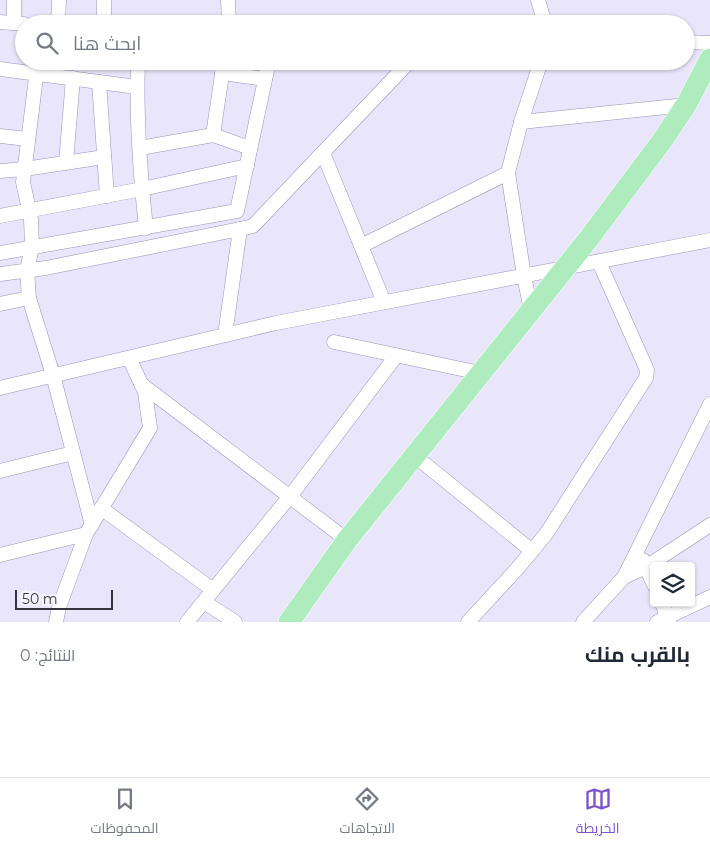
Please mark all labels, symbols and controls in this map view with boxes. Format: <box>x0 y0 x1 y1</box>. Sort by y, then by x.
search box <box>15 15 695 70</box>
icon: search <box>33 29 61 57</box>
text: ابحث هنا <box>73 32 141 55</box>
map controls <box>650 562 695 607</box>
button: layers <box>650 562 695 607</box>
scale bar <box>15 587 112 610</box>
text: 50 m <box>22 590 58 608</box>
text: بالقرب منك <box>585 642 690 667</box>
text: النتائج: 0 <box>20 646 75 665</box>
tab: المحفوظات <box>90 785 159 841</box>
tab: الاتجاهات <box>340 785 395 841</box>
tab: الخريطة <box>576 785 620 841</box>

